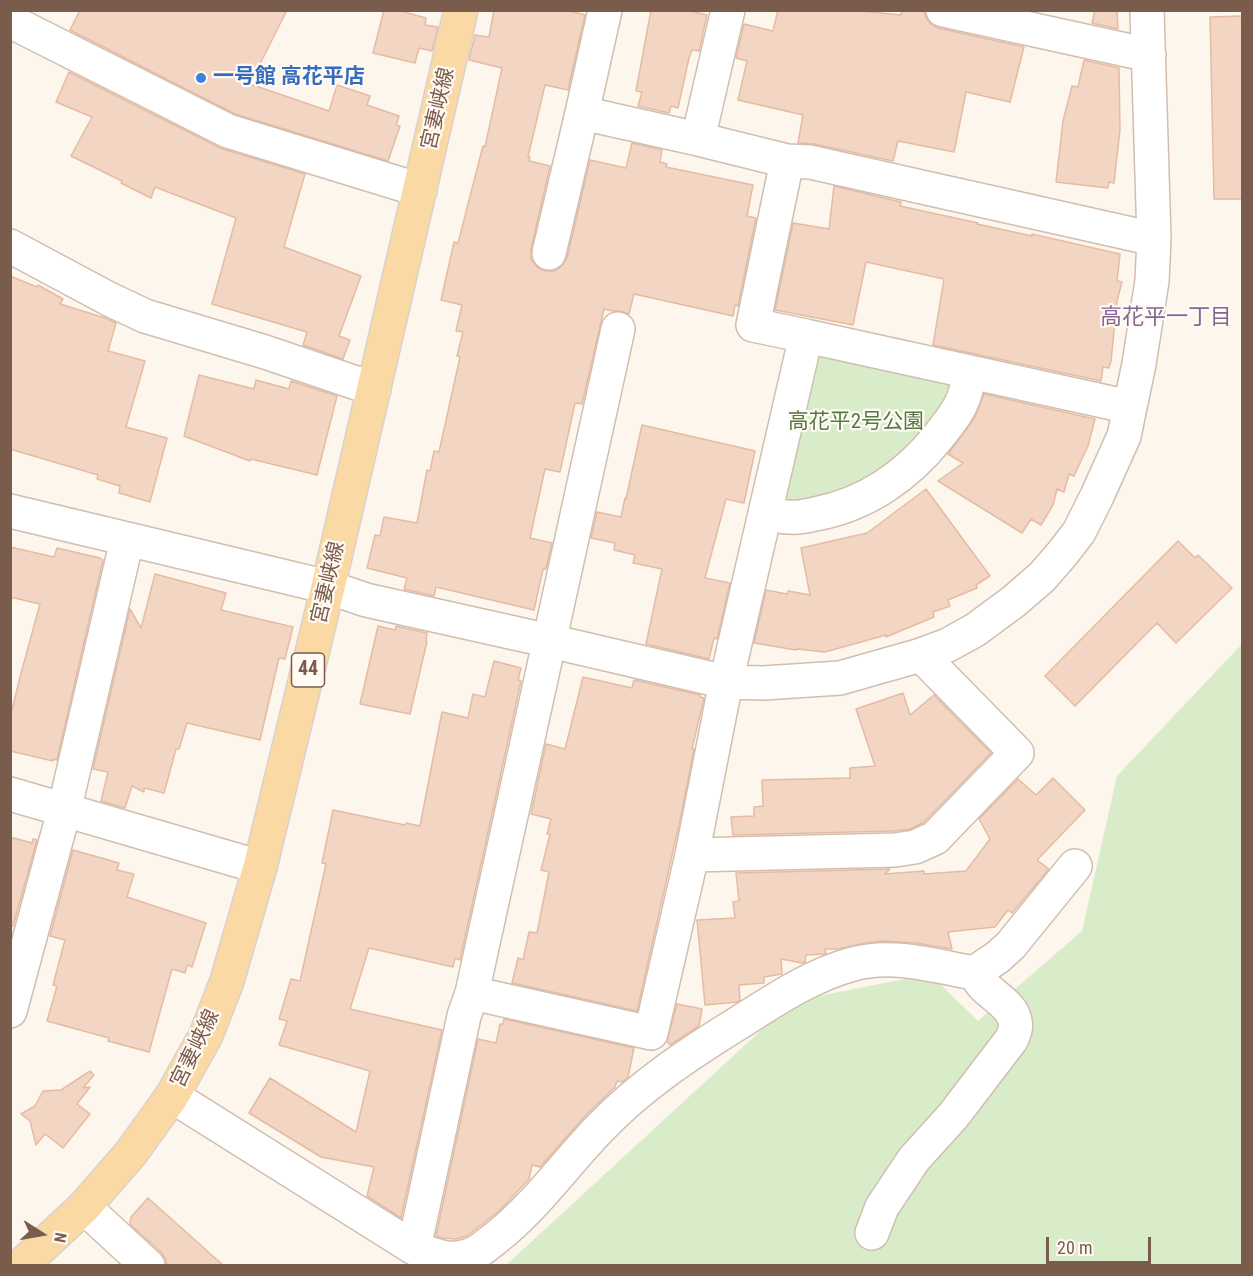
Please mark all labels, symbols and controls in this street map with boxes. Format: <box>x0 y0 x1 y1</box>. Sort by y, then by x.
place label: 一号館 高花平店 <box>213 65 365 91</box>
street label: 宮妻峡線 <box>417 65 461 153</box>
marker: 一号館 高花平店 <box>194 71 208 85</box>
district label: 高花平一丁目 <box>1100 305 1232 331</box>
park label: 高花平2号公園 <box>788 410 924 436</box>
street label: 宮妻峡線 <box>307 539 351 627</box>
road number: 44 <box>292 653 324 687</box>
street label: 宮妻峡線 <box>166 1006 226 1092</box>
north arrow <box>12 1204 72 1264</box>
scale bar <box>1049 1225 1154 1263</box>
text: N <box>50 1231 70 1244</box>
text: 20 m <box>1057 1237 1092 1258</box>

